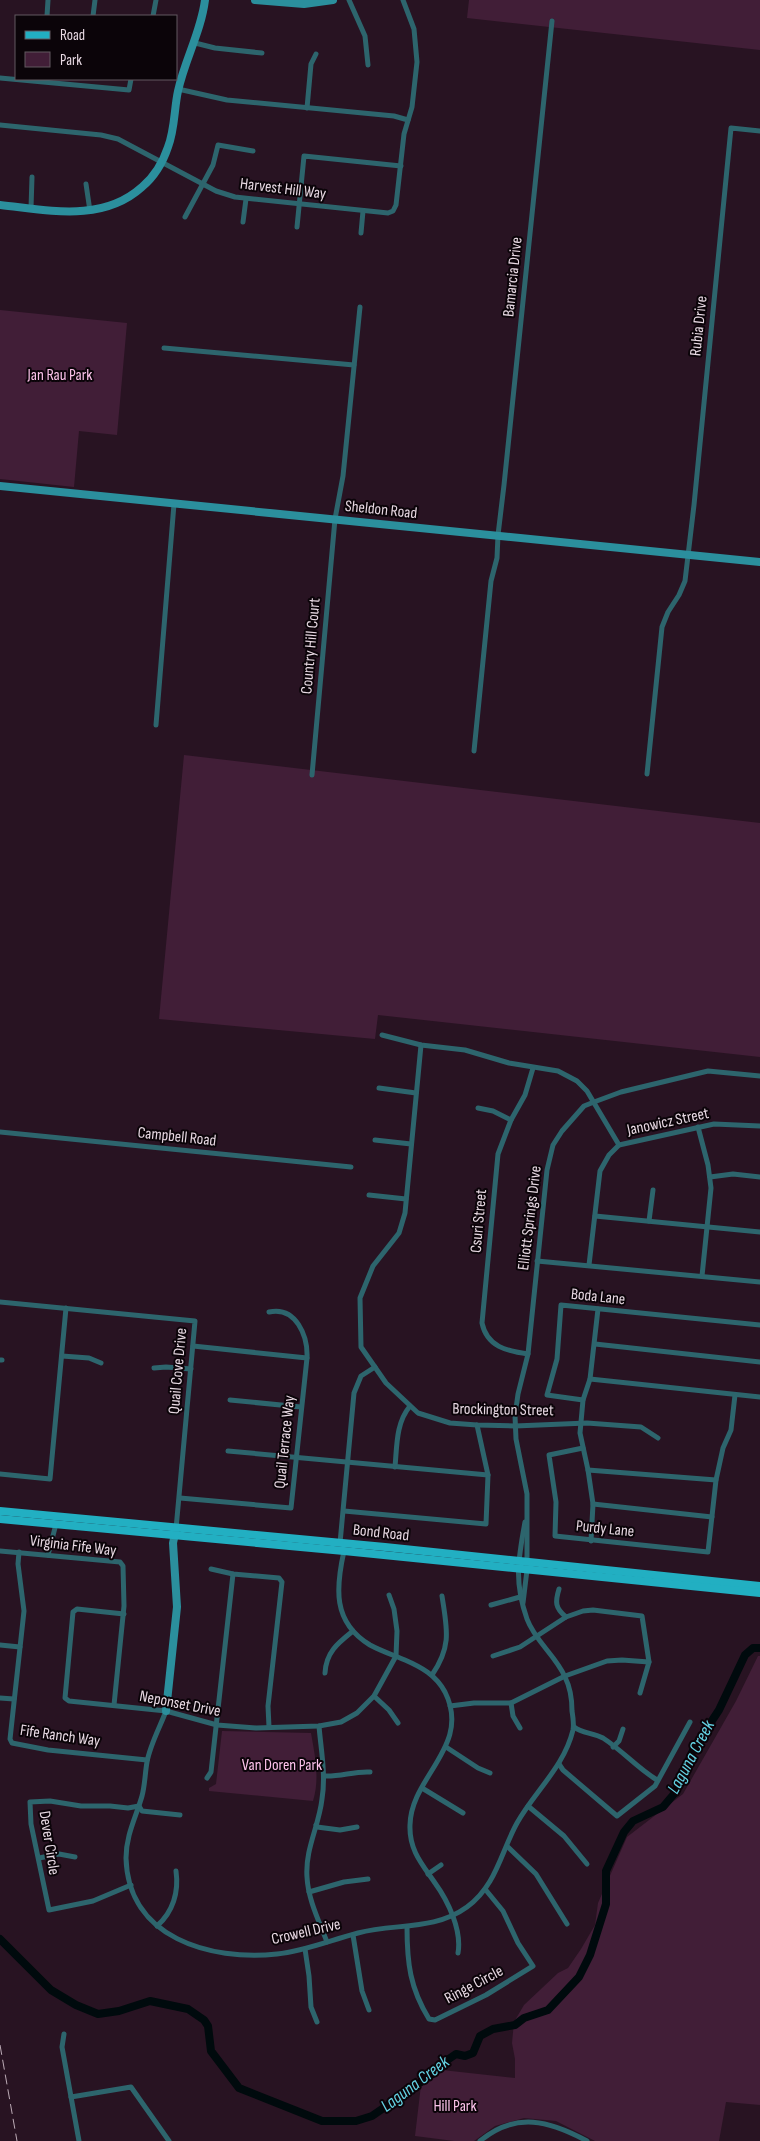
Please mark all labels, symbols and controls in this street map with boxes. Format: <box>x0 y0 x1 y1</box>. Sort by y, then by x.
legend <box>15 15 178 80</box>
text: Road <box>60 26 85 45</box>
text: Park <box>60 51 82 70</box>
street label: Harvest Hill Way <box>239 174 327 204</box>
street label: Bamarcia Drive <box>499 236 527 318</box>
street label: Rubia Drive <box>686 295 712 357</box>
park label: Jan Rau Park <box>27 366 92 385</box>
street label: Sheldon Road <box>344 497 418 523</box>
street label: Country Hill Court <box>297 597 325 695</box>
street label: Janowicz Street <box>624 1104 711 1140</box>
street label: Campbell Road <box>137 1123 217 1151</box>
street label: Elliott Springs Drive <box>514 1165 546 1271</box>
street label: Csuri Street <box>467 1188 491 1254</box>
street label: Boda Lane <box>570 1285 626 1309</box>
street label: Quail Cove Drive <box>165 1327 191 1415</box>
street label: Quail Terrace Way <box>271 1394 299 1490</box>
street label: Brockington Street <box>452 1400 554 1420</box>
street label: Purdy Lane <box>575 1516 635 1542</box>
street label: Bond Road <box>352 1521 410 1545</box>
street label: Virginia Fife Way <box>29 1531 117 1561</box>
street label: Neponset Drive <box>138 1687 222 1721</box>
water label: Laguna Creek <box>663 1716 720 1797</box>
street label: Fife Ranch Way <box>19 1721 101 1751</box>
park label: Van Doren Park <box>242 1756 322 1775</box>
street label: Dever Circle <box>35 1810 63 1876</box>
street label: Crowell Drive <box>270 1915 342 1949</box>
street label: Ringe Circle <box>442 1962 506 2008</box>
water label: Laguna Creek <box>377 2051 454 2116</box>
park label: Hill Park <box>433 2097 477 2116</box>

